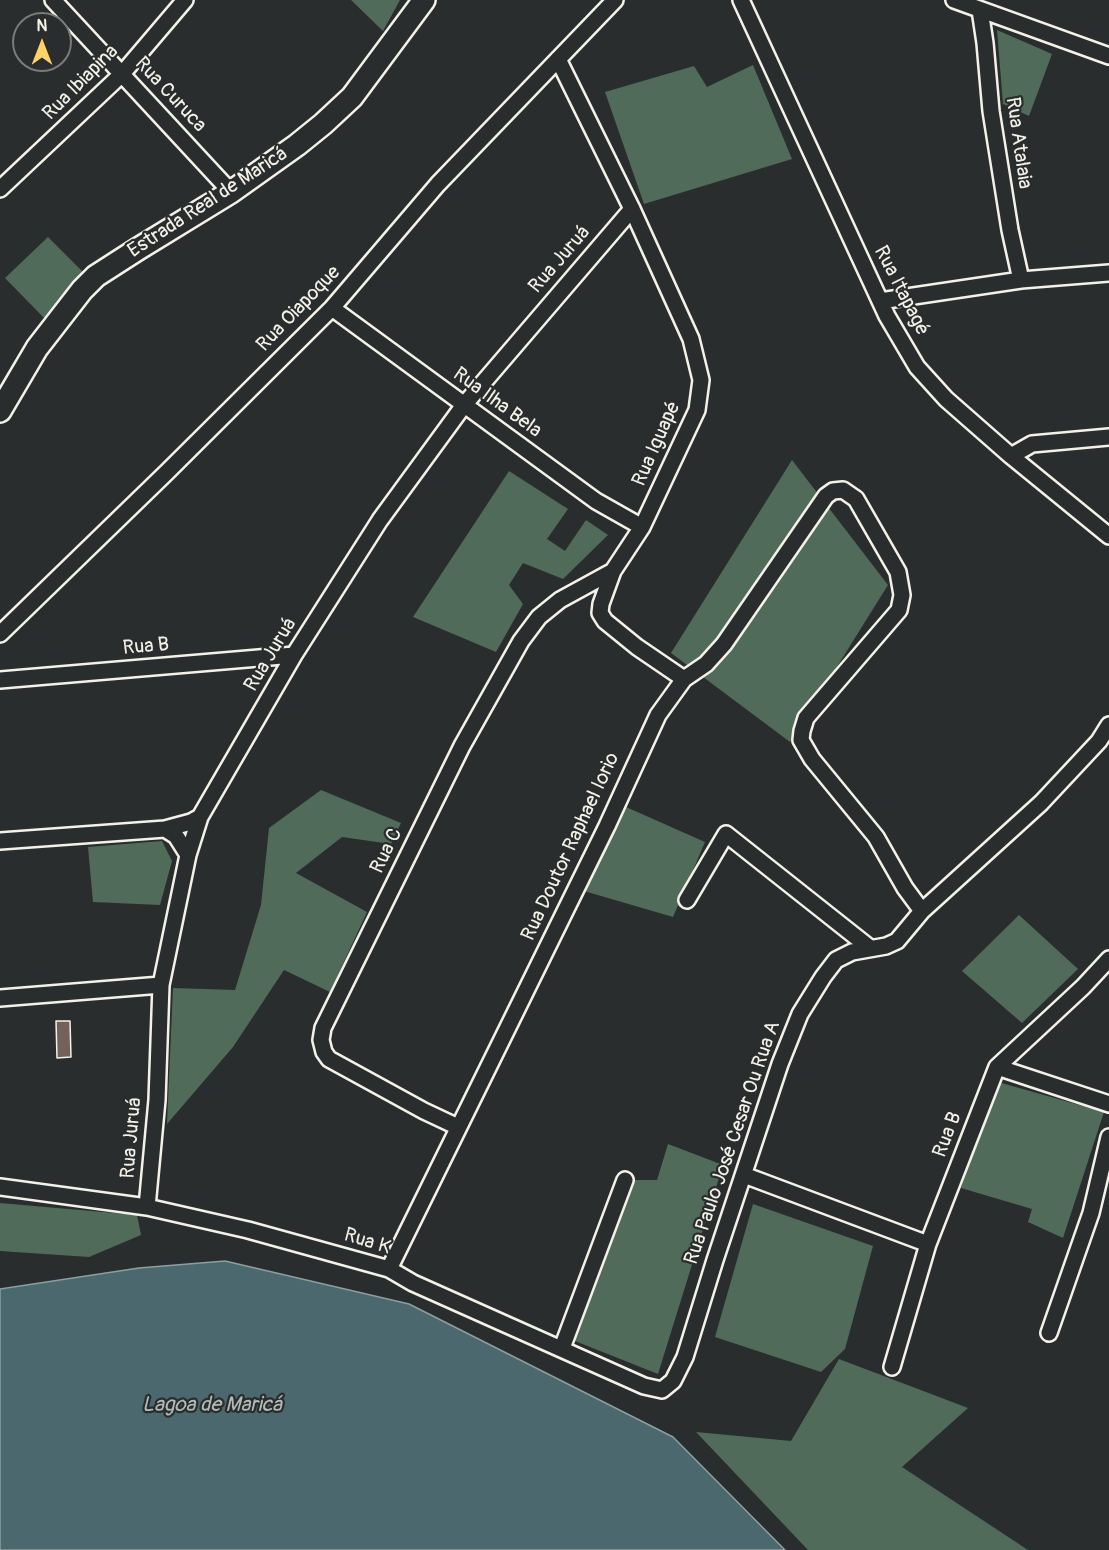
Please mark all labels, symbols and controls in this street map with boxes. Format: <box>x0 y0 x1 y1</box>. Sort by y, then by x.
north arrow <box>12 12 72 72</box>
text: N <box>37 16 47 36</box>
street label: Rua Ibiapina <box>38 40 124 126</box>
street label: Rua Curuca <box>129 52 211 138</box>
street label: Rua Atalaia <box>1000 96 1036 190</box>
street label: Estrada Real de Maricá <box>124 142 292 264</box>
street label: Rua Juruá <box>524 221 596 299</box>
street label: Rua Itapagé <box>868 242 934 340</box>
street label: Rua Oiapoque <box>252 261 346 357</box>
street label: Rua Ilha Bela <box>448 363 546 443</box>
street label: Rua Iguapé <box>628 398 686 490</box>
street label: Rua Juruá <box>240 614 302 696</box>
street label: Rua B <box>122 633 170 661</box>
street label: Rua Doutor Raphael Iorio <box>517 749 625 945</box>
street label: Rua C <box>366 824 408 878</box>
street label: Rua Paulo José Cesar Ou Rua A <box>680 1018 786 1268</box>
street label: Rua Juruá <box>116 1096 148 1180</box>
street label: Rua B <box>928 1109 968 1161</box>
street label: Rua K <box>341 1224 393 1260</box>
water label: Lagoa de Maricá <box>142 1393 282 1419</box>

